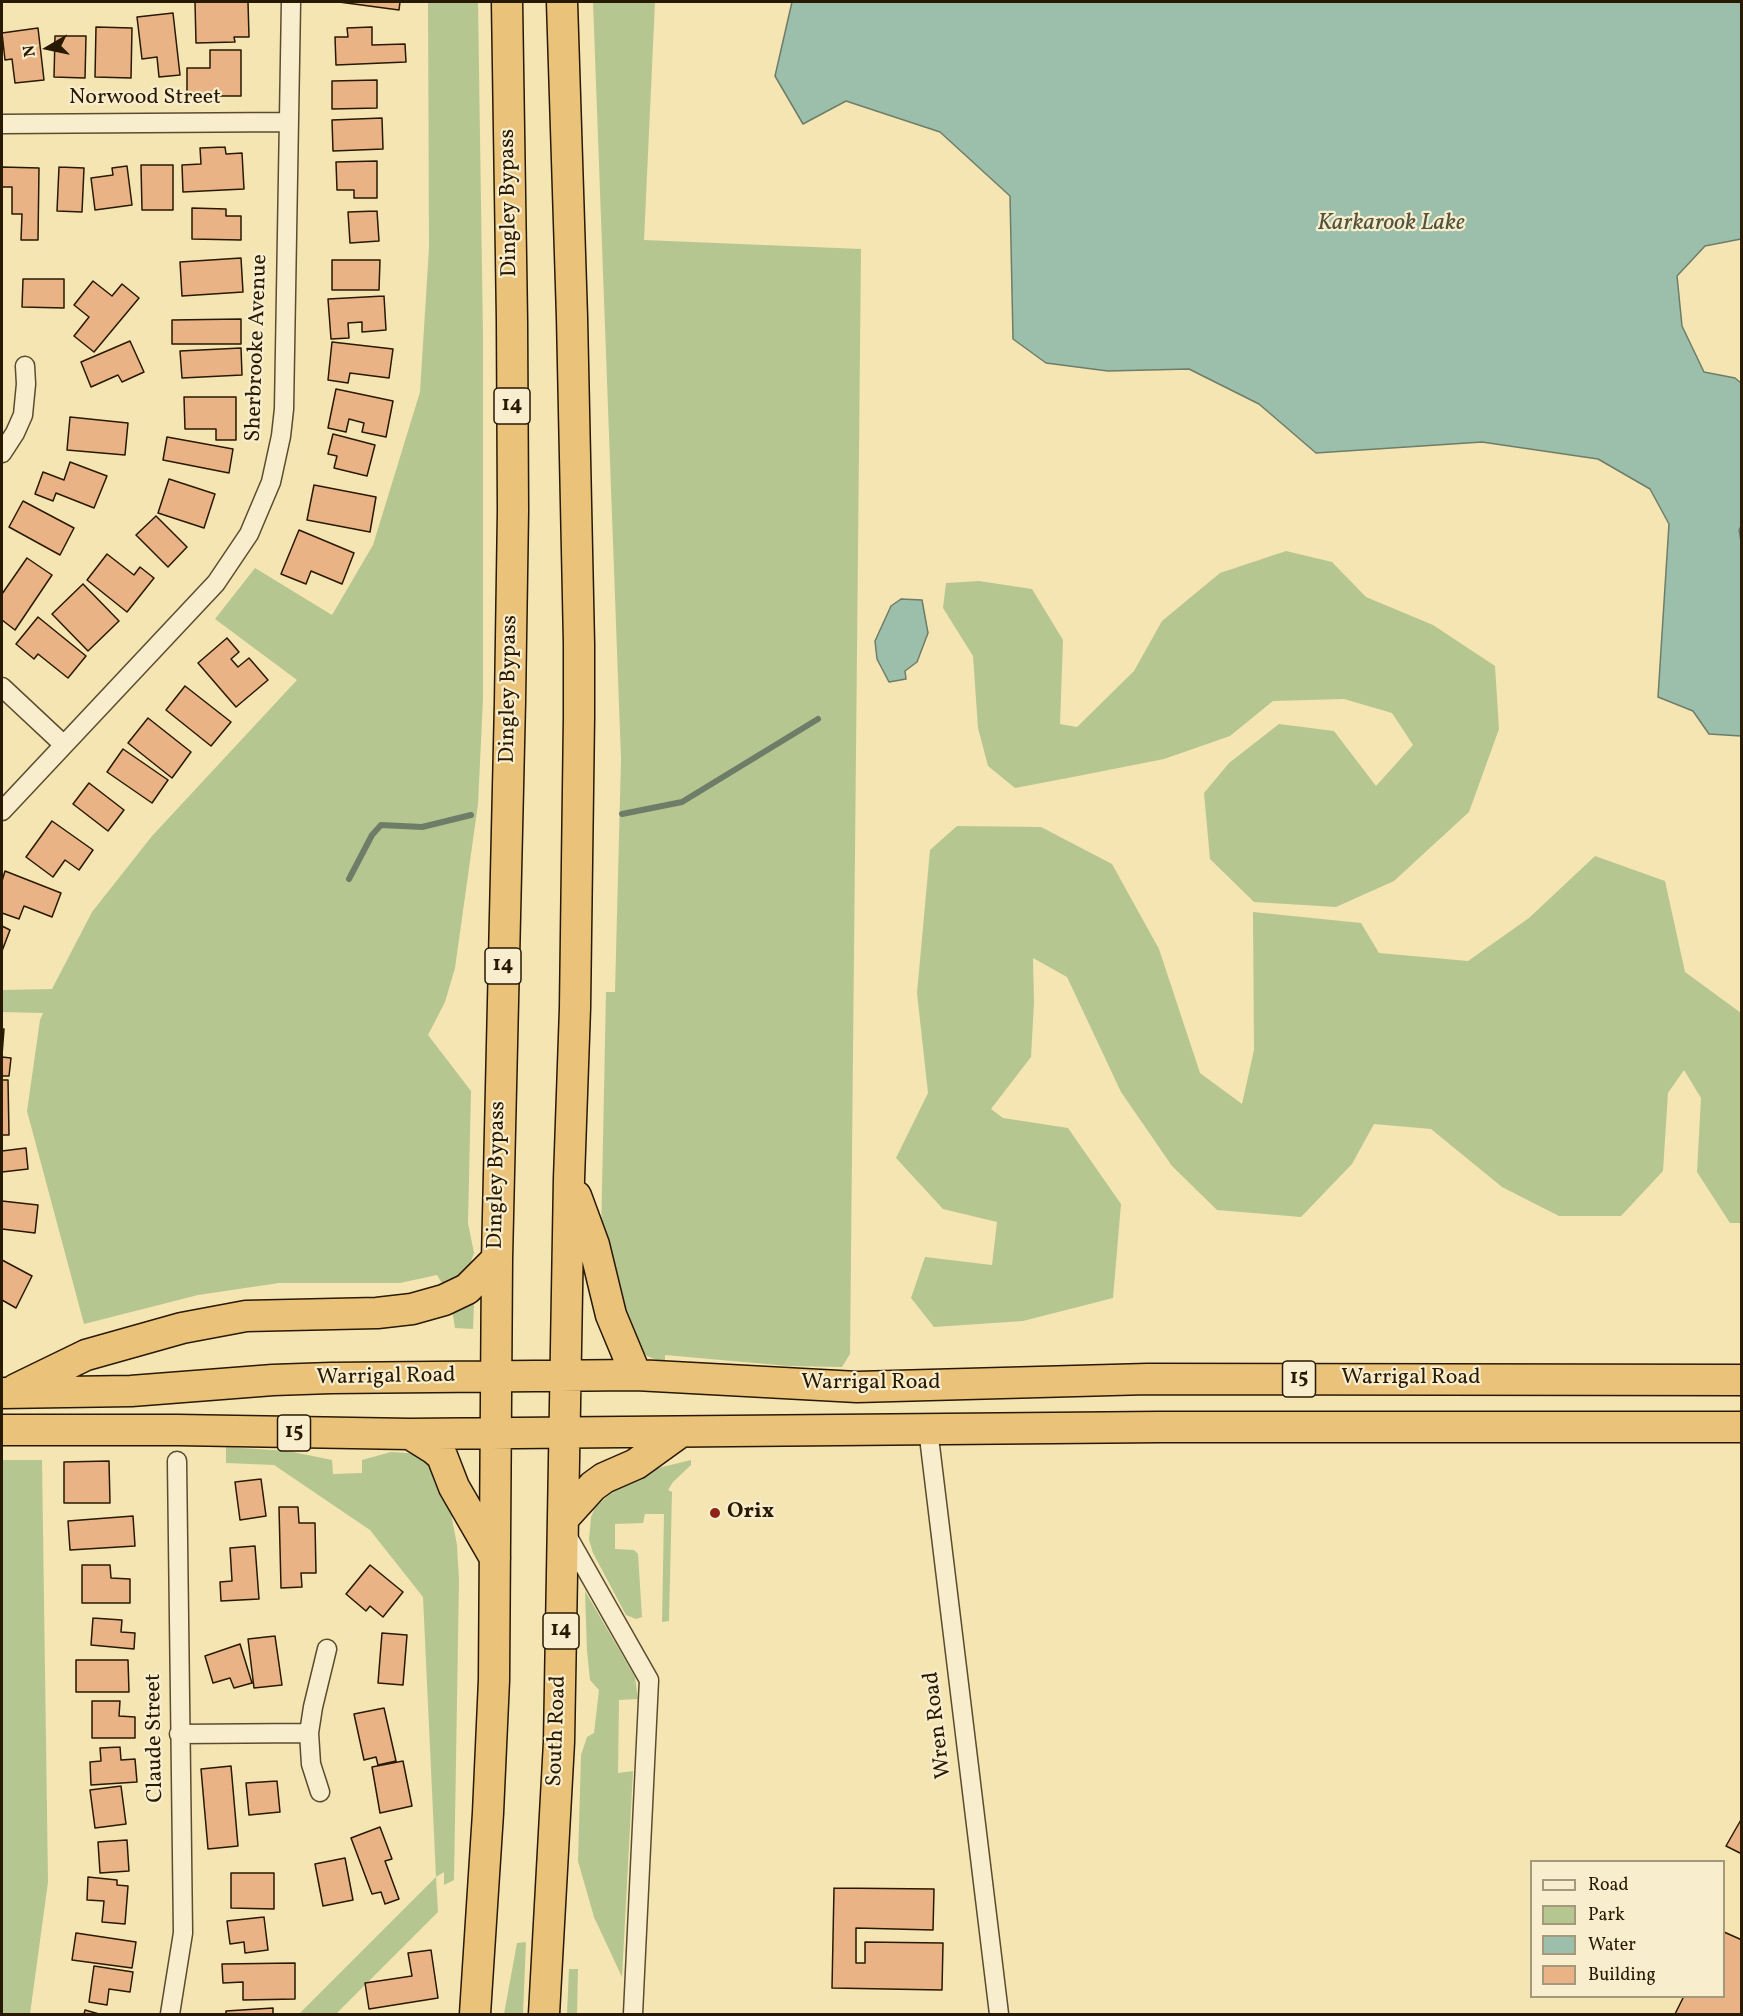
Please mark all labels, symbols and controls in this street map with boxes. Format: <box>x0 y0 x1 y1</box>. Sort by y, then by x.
north arrow <box>18 18 78 78</box>
text: N <box>18 43 42 58</box>
street label: Norwood Street <box>69 86 221 112</box>
street label: Dingley Bypass <box>496 129 524 277</box>
water label: Karkarook Lake <box>1317 211 1465 239</box>
street label: Sherbrooke Avenue <box>242 254 274 442</box>
road number: 14 <box>494 388 530 424</box>
street label: Dingley Bypass <box>496 615 524 763</box>
road number: 14 <box>485 948 521 984</box>
street label: Dingley Bypass <box>484 1101 512 1249</box>
road number: 15 <box>1282 1361 1316 1397</box>
street label: Warrigal Road <box>316 1364 456 1392</box>
street label: Warrigal Road <box>1341 1366 1481 1392</box>
street label: Warrigal Road <box>801 1371 941 1397</box>
road number: 15 <box>278 1415 310 1451</box>
place label: Orix <box>727 1500 774 1526</box>
marker: Orix <box>708 1506 722 1520</box>
road number: 14 <box>543 1613 579 1649</box>
street label: Wren Road <box>919 1670 959 1780</box>
street label: Claude Street <box>142 1673 170 1803</box>
street label: South Road <box>543 1675 573 1787</box>
legend <box>1530 1860 1725 1998</box>
text: Road <box>1588 1873 1629 1898</box>
text: Park <box>1588 1903 1625 1928</box>
text: Water <box>1588 1933 1636 1958</box>
text: Building <box>1588 1963 1656 1988</box>

